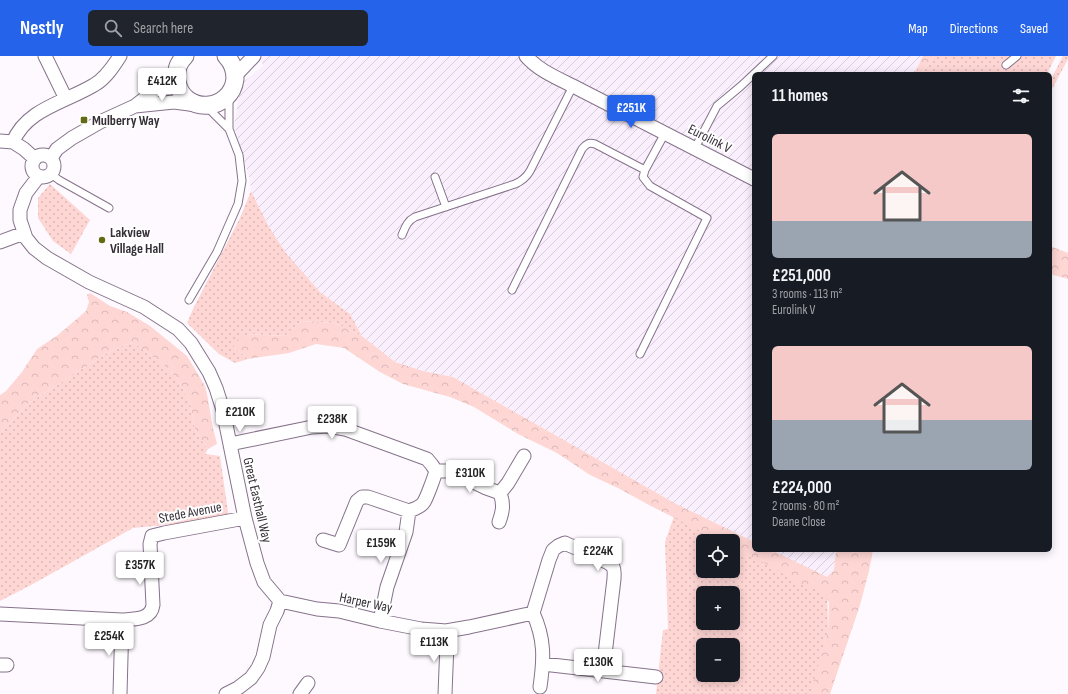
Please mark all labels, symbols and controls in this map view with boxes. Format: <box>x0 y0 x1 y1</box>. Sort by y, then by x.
search box <box>88 10 368 46</box>
text: Nestly <box>20 17 64 40</box>
icon: search <box>102 17 124 39</box>
text: Search here <box>134 19 193 38</box>
text: Map <box>908 20 928 37</box>
text: Directions <box>950 20 998 37</box>
text: Saved <box>1020 20 1048 37</box>
pin: £412K <box>134 68 190 102</box>
text: £412K <box>147 73 177 89</box>
icon: filters <box>1010 85 1032 107</box>
text: 11 homes <box>772 86 828 106</box>
pin: £251K <box>603 95 659 129</box>
text: £251K <box>616 100 646 116</box>
place label: Mulberry Way <box>92 112 160 129</box>
marker: Mulberry Way <box>79 115 89 125</box>
street label: Eurolink V <box>685 120 735 157</box>
icon: home <box>866 160 938 232</box>
place label: Lakview Village Hall <box>110 224 164 257</box>
marker: Lakview Village Hall <box>97 235 107 245</box>
text: £251,000 <box>772 266 831 286</box>
text: 3 rooms · 113 m² <box>772 286 843 302</box>
text: Eurolink V <box>772 302 815 318</box>
icon: home <box>866 372 938 444</box>
pin: £210K <box>212 399 268 433</box>
text: £210K <box>225 404 255 420</box>
pin: £238K <box>304 406 360 440</box>
text: £238K <box>317 411 347 427</box>
street label: Great Easthall Way <box>239 456 276 545</box>
pin: £310K <box>442 460 498 494</box>
text: £310K <box>455 465 485 481</box>
text: £224,000 <box>772 478 832 498</box>
street label: Stede Avenue <box>157 498 223 527</box>
text: 2 rooms · 80 m² <box>772 498 839 514</box>
text: Deane Close <box>772 514 826 530</box>
pin: £159K <box>353 530 409 564</box>
map controls <box>696 534 740 682</box>
button: locate <box>696 534 740 578</box>
text: £159K <box>366 535 396 551</box>
pin: £224K <box>570 538 626 572</box>
text: £224K <box>583 543 613 559</box>
pin: £357K <box>112 552 168 586</box>
text: £357K <box>125 557 155 573</box>
button: + <box>696 586 740 630</box>
street label: Harper Way <box>338 589 394 617</box>
pin: £254K <box>81 623 137 657</box>
text: £254K <box>94 628 124 644</box>
pin: £113K <box>406 629 462 663</box>
text: £113K <box>419 634 449 650</box>
button: − <box>696 638 740 682</box>
pin: £130K <box>570 649 626 683</box>
text: £130K <box>583 654 613 670</box>

